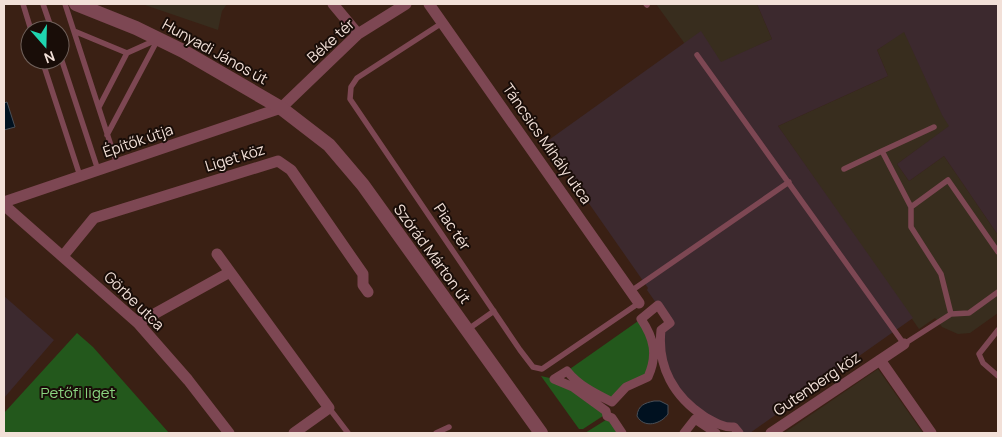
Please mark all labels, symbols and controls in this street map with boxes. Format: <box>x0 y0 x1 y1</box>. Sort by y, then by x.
street label: Béke tér <box>302 13 359 68</box>
street label: Hunyadi János út <box>159 14 272 89</box>
north arrow <box>20 20 70 70</box>
text: N <box>42 47 58 68</box>
street label: Táncsics Mihály utca <box>498 79 597 208</box>
street label: Építők útja <box>100 119 176 162</box>
street label: Liget köz <box>202 138 267 177</box>
street label: Piac tér <box>429 199 476 255</box>
street label: Szórád Márton út <box>389 200 476 308</box>
street label: Görbe utca <box>99 266 169 335</box>
street label: Gutenberg köz <box>769 347 865 421</box>
park label: Petőfi liget <box>40 382 116 403</box>

